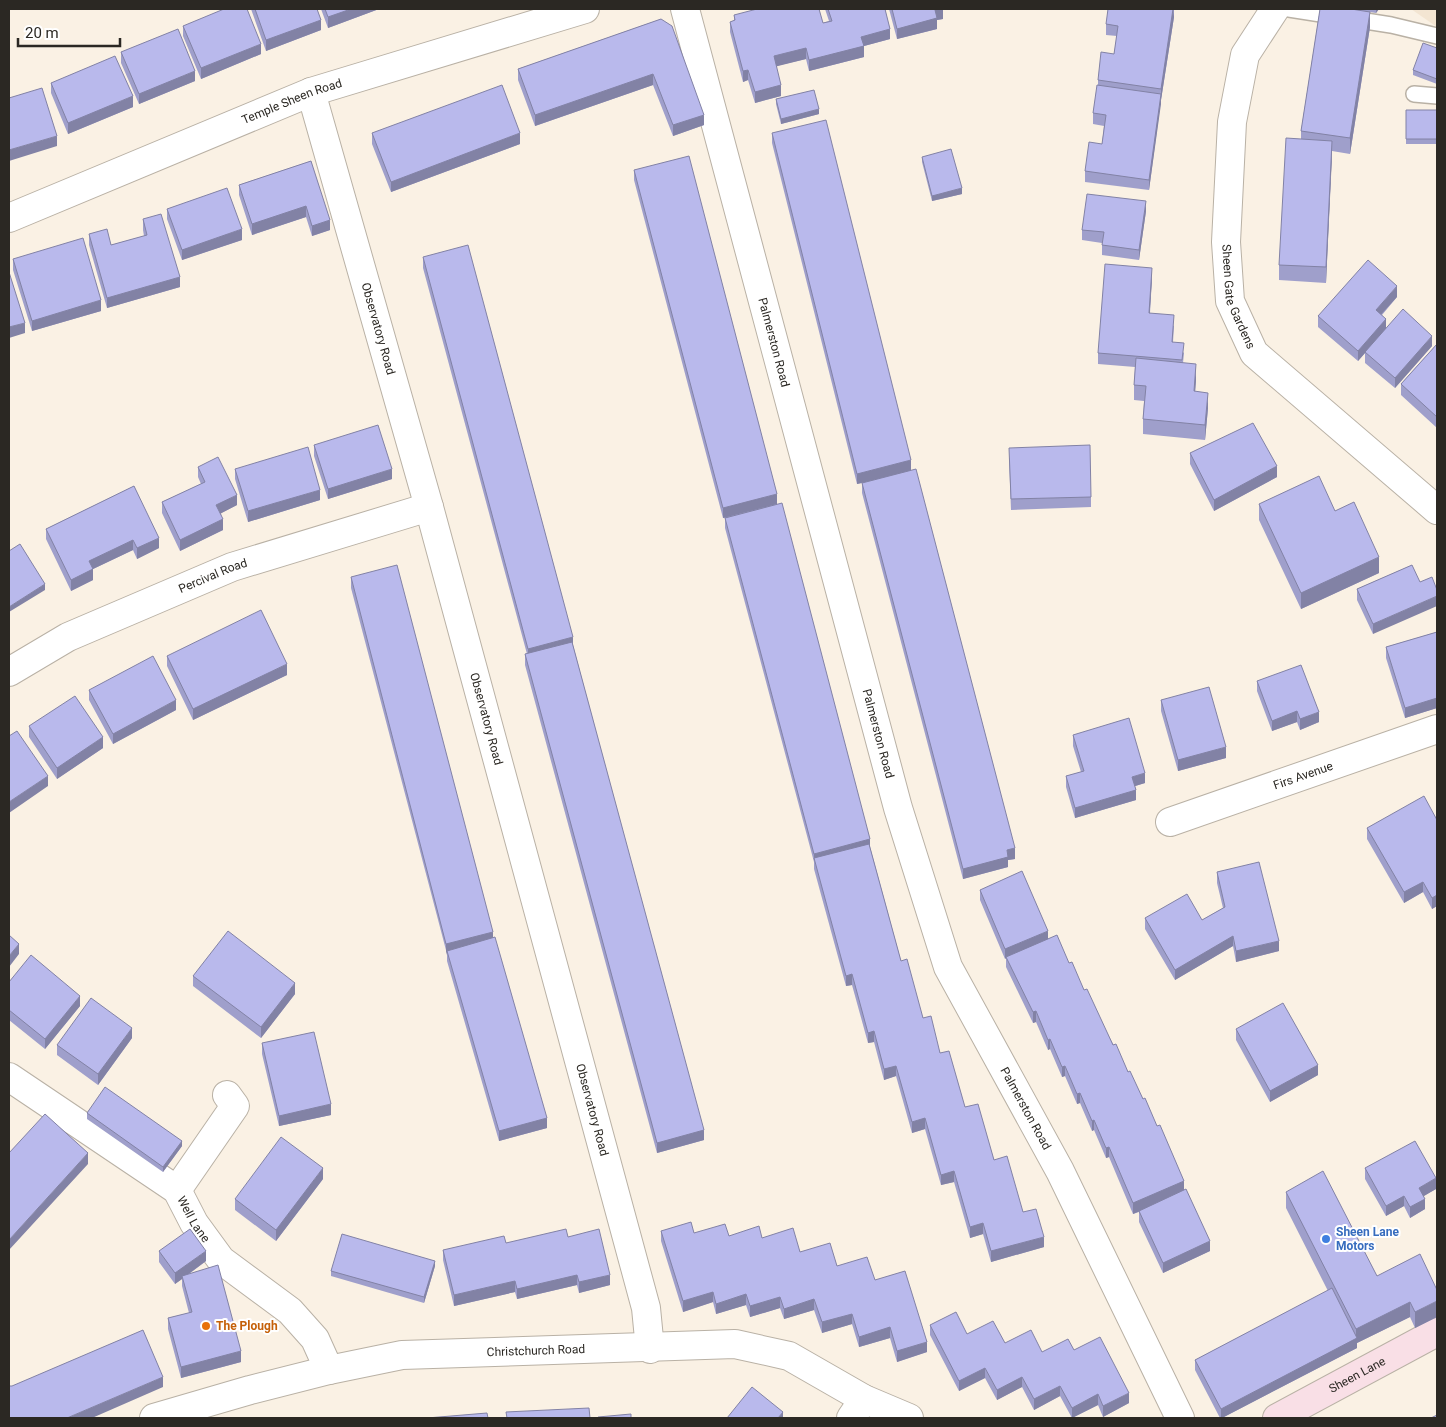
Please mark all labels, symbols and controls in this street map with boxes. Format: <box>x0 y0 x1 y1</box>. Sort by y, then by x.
scale bar <box>18 15 120 47</box>
text: 20 m <box>25 24 59 42</box>
street label: Temple Sheen Road <box>240 76 344 127</box>
street label: Sheen Gate Gardens <box>1219 244 1258 351</box>
street label: Observatory Road <box>359 281 398 376</box>
street label: Palmerston Road <box>755 296 792 389</box>
street label: Percival Road <box>177 556 249 596</box>
street label: Observatory Road <box>467 671 506 767</box>
street label: Palmerston Road <box>860 687 897 780</box>
street label: Firs Avenue <box>1272 759 1335 792</box>
street label: Observatory Road <box>573 1062 612 1158</box>
street label: Palmerston Road <box>997 1065 1054 1152</box>
street label: Well Lane <box>174 1194 213 1245</box>
place label: Sheen Lane Motors <box>1336 1225 1399 1253</box>
marker: Sheen Lane Motors <box>1320 1233 1332 1245</box>
place label: The Plough <box>216 1319 278 1333</box>
marker: The Plough <box>200 1320 212 1332</box>
street label: Christchurch Road <box>486 1342 585 1359</box>
street label: Sheen Lane <box>1326 1354 1388 1396</box>

